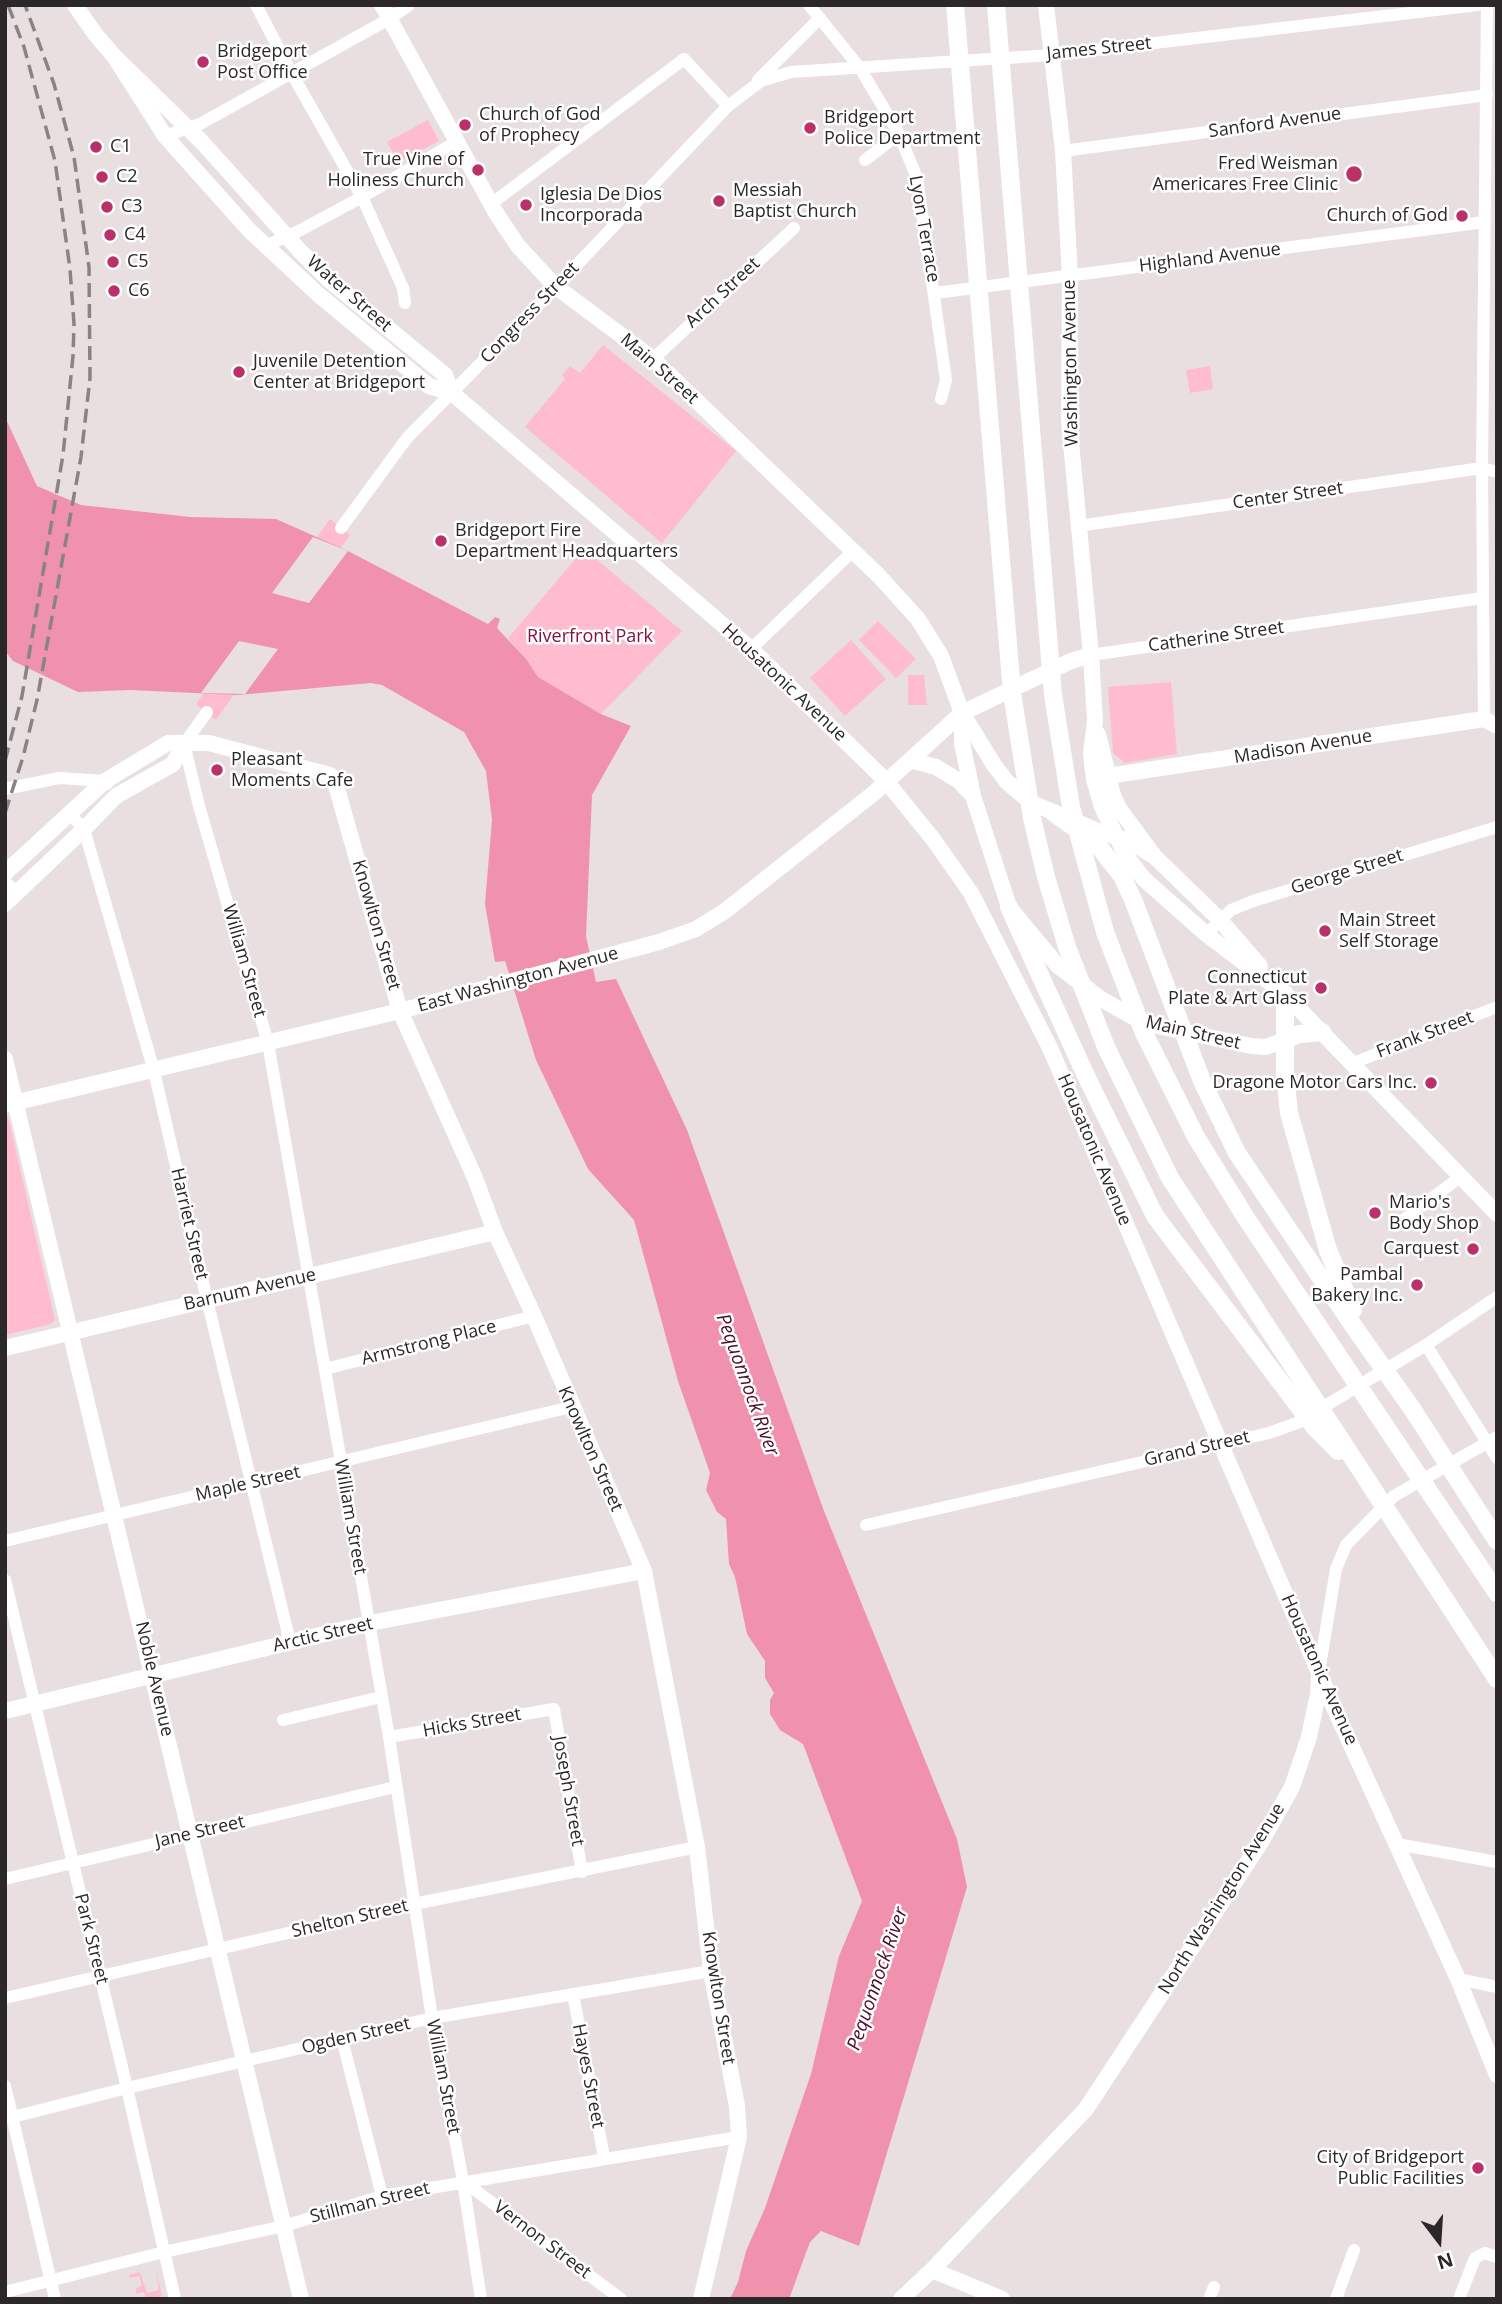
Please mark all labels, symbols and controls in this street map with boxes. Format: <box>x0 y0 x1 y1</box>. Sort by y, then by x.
street label: James Street <box>1046 33 1152 65</box>
place label: Bridgeport Post Office <box>217 41 308 84</box>
marker: Bridgeport Post Office <box>195 54 211 70</box>
street label: Sanford Avenue <box>1207 103 1343 143</box>
place label: Church of God of Prophecy <box>479 104 601 146</box>
place label: Bridgeport Police Department <box>824 107 980 150</box>
marker: Church of God of Prophecy <box>457 117 473 133</box>
marker: Bridgeport Police Department <box>802 120 818 136</box>
place label: C1 <box>110 136 132 158</box>
marker: C1 <box>88 139 104 155</box>
place label: True Vine of Holiness Church <box>327 149 464 192</box>
place label: Fred Weisman Americares Free Clinic <box>1152 153 1338 196</box>
marker: True Vine of Holiness Church <box>470 162 486 178</box>
marker: Fred Weisman Americares Free Clinic <box>1344 164 1364 184</box>
place label: C2 <box>116 166 138 188</box>
marker: C2 <box>94 169 110 185</box>
street label: Lyon Terrace <box>904 174 944 284</box>
place label: Messiah Baptist Church <box>733 180 857 222</box>
place label: Iglesia De Dios Incorporada <box>540 184 662 227</box>
marker: Messiah Baptist Church <box>711 193 727 209</box>
place label: C3 <box>121 196 143 218</box>
marker: Iglesia De Dios Incorporada <box>518 197 534 213</box>
marker: C3 <box>99 199 115 215</box>
place label: Church of God <box>1326 205 1448 227</box>
marker: Church of God <box>1454 208 1470 224</box>
place label: C4 <box>124 224 146 246</box>
marker: C4 <box>102 227 118 243</box>
street label: Highland Avenue <box>1138 239 1282 277</box>
place label: C5 <box>127 251 149 273</box>
street label: Water Street <box>302 251 396 337</box>
street label: Arch Street <box>681 253 765 333</box>
marker: C5 <box>105 254 121 270</box>
street label: Congress Street <box>476 258 584 368</box>
street label: Washington Avenue <box>1059 279 1083 447</box>
place label: C6 <box>128 280 150 302</box>
marker: C6 <box>106 283 122 299</box>
street label: Main Street <box>615 329 703 409</box>
place label: Juvenile Detention Center at Bridgeport <box>253 351 425 394</box>
marker: Juvenile Detention Center at Bridgeport <box>231 364 247 380</box>
street label: Center Street <box>1231 478 1345 514</box>
place label: Bridgeport Fire Department Headquarters <box>455 520 678 562</box>
marker: Bridgeport Fire Department Headquarters <box>433 533 449 549</box>
street label: Catherine Street <box>1147 617 1285 657</box>
street label: Housatonic Avenue <box>717 620 851 746</box>
park label: Riverfront Park <box>527 626 653 648</box>
street label: Madison Avenue <box>1232 725 1374 769</box>
place label: Pleasant Moments Cafe <box>231 749 353 792</box>
marker: Pleasant Moments Cafe <box>209 762 225 778</box>
street label: George Street <box>1288 845 1406 899</box>
street label: Knowlton Street <box>347 857 405 993</box>
street label: William Street <box>218 902 270 1020</box>
place label: Main Street Self Storage <box>1339 910 1439 953</box>
marker: Main Street Self Storage <box>1317 923 1333 939</box>
street label: East Washington Avenue <box>415 943 621 1017</box>
place label: Connecticut Plate & Art Glass <box>1168 967 1307 1010</box>
marker: Connecticut Plate & Art Glass <box>1313 980 1329 996</box>
street label: Frank Street <box>1373 1007 1477 1063</box>
street label: Main Street <box>1143 1012 1243 1054</box>
street label: Housatonic Avenue <box>1052 1071 1136 1229</box>
place label: Dragone Motor Cars Inc. <box>1212 1072 1417 1094</box>
marker: Dragone Motor Cars Inc. <box>1423 1075 1439 1091</box>
street label: Harriet Street <box>166 1166 212 1282</box>
place label: Mario's Body Shop <box>1389 1192 1479 1234</box>
marker: Mario's Body Shop <box>1367 1205 1383 1221</box>
place label: Carquest <box>1383 1238 1459 1260</box>
marker: Carquest <box>1465 1241 1481 1257</box>
street label: Barnum Avenue <box>182 1264 318 1316</box>
place label: Pambal Bakery Inc. <box>1311 1264 1403 1306</box>
marker: Pambal Bakery Inc. <box>1409 1277 1425 1293</box>
water label: Pequonnock River <box>711 1311 783 1459</box>
street label: Armstrong Place <box>359 1316 499 1370</box>
street label: Knowlton Street <box>553 1383 627 1515</box>
street label: Grand Street <box>1142 1426 1252 1472</box>
street label: William Street <box>329 1458 371 1576</box>
street label: Maple Street <box>194 1461 302 1507</box>
street label: Housatonic Avenue <box>1276 1591 1362 1749</box>
street label: Arctic Street <box>271 1613 375 1657</box>
street label: Noble Avenue <box>130 1619 178 1739</box>
street label: Hicks Street <box>421 1704 523 1742</box>
street label: Joseph Street <box>548 1734 588 1848</box>
street label: North Washington Avenue <box>1154 1800 1290 1998</box>
street label: Jane Street <box>153 1811 247 1853</box>
street label: Park Street <box>69 1891 113 1987</box>
street label: Shelton Street <box>290 1895 410 1943</box>
water label: Pequonnock River <box>843 1905 913 2053</box>
street label: Knowlton Street <box>697 1930 739 2066</box>
street label: Ogden Street <box>300 2013 412 2059</box>
street label: William Street <box>421 2018 465 2136</box>
street label: Hayes Street <box>567 2022 609 2130</box>
place label: City of Bridgeport Public Facilities <box>1316 2147 1464 2190</box>
marker: City of Bridgeport Public Facilities <box>1470 2160 1486 2176</box>
street label: Stillman Street <box>308 2178 432 2228</box>
street label: Vernon Street <box>489 2196 595 2284</box>
north arrow <box>1404 2206 1474 2276</box>
text: N <box>1434 2246 1456 2276</box>

